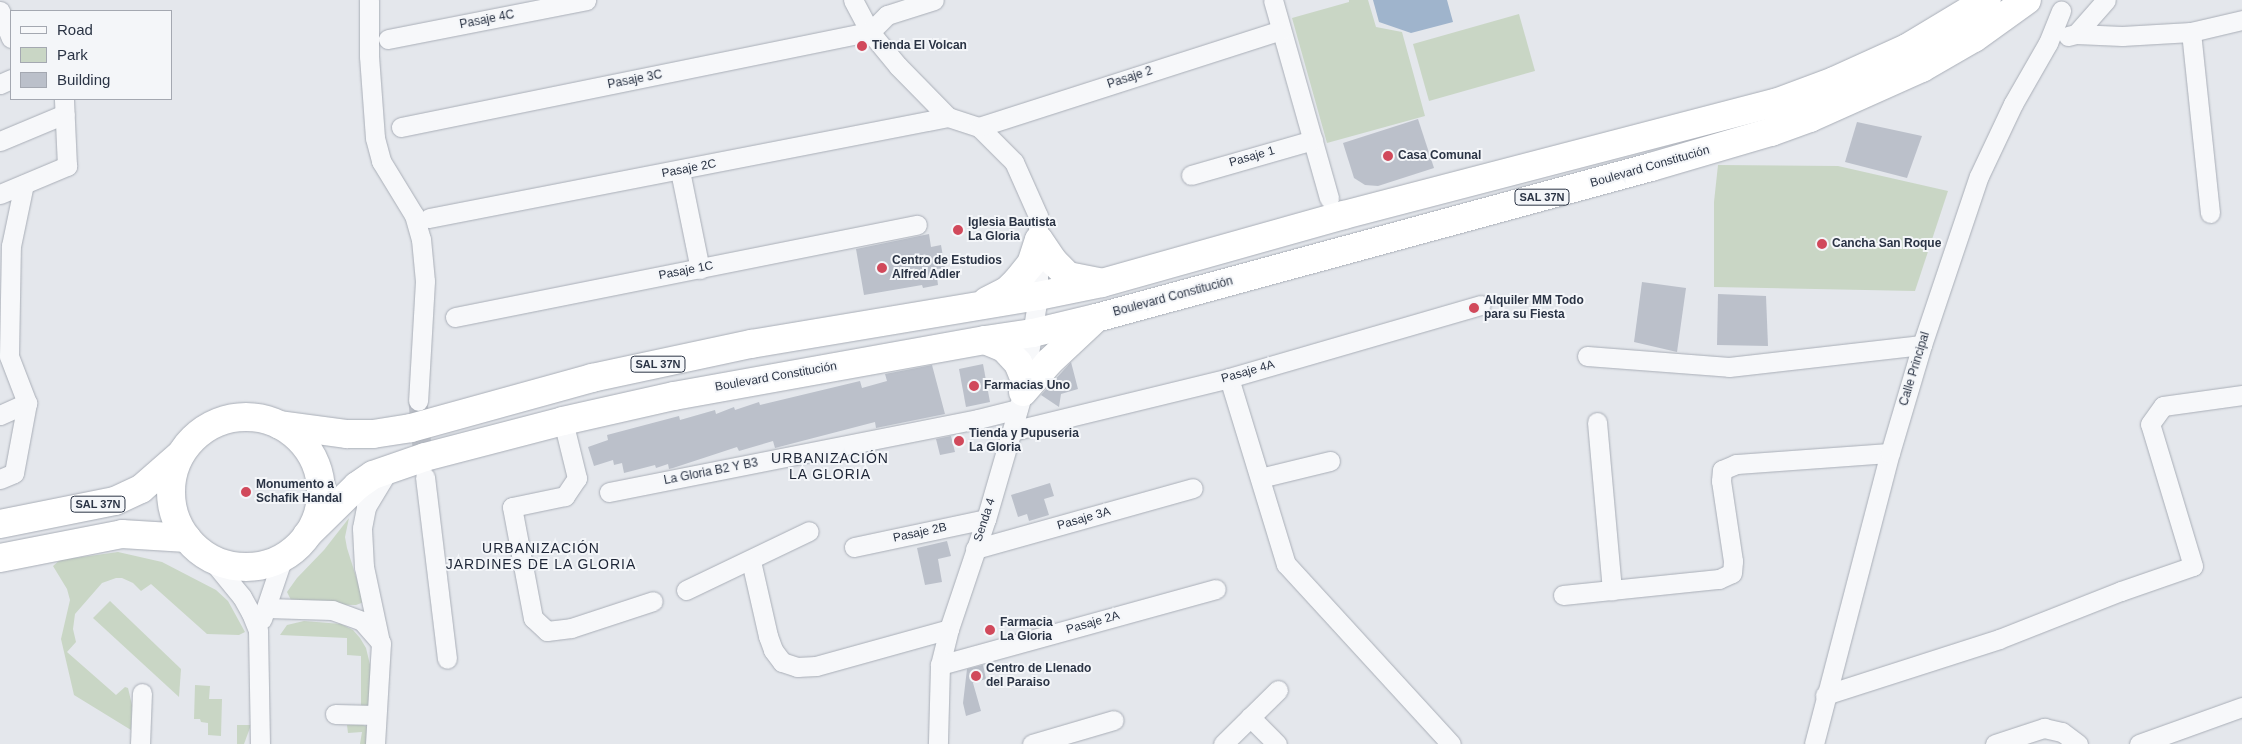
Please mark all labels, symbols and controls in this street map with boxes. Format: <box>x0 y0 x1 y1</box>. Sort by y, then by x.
street label: Pasaje 4C <box>458 8 516 32</box>
legend <box>10 10 172 100</box>
text: Road <box>57 21 93 38</box>
place label: Tienda El Volcan <box>872 39 967 53</box>
marker: Tienda El Volcan <box>856 40 868 52</box>
text: Park <box>57 46 88 63</box>
street label: Pasaje 2 <box>1106 64 1154 92</box>
street label: Pasaje 3C <box>606 68 664 92</box>
text: Building <box>57 71 110 88</box>
street label: Boulevard Constitución <box>1589 143 1711 191</box>
street label: Pasaje 1 <box>1228 144 1276 170</box>
place label: Casa Comunal <box>1398 149 1481 163</box>
marker: Casa Comunal <box>1382 150 1394 162</box>
street label: Pasaje 2C <box>660 157 718 181</box>
road number: SAL 37N <box>1513 188 1571 206</box>
place label: Iglesia Bautista La Gloria <box>968 216 1056 244</box>
marker: Iglesia Bautista La Gloria <box>952 224 964 236</box>
place label: Cancha San Roque <box>1832 237 1941 251</box>
marker: Cancha San Roque <box>1816 238 1828 250</box>
place label: Centro de Estudios Alfred Adler <box>892 254 1002 282</box>
street label: Pasaje 1C <box>657 259 715 283</box>
marker: Centro de Estudios Alfred Adler <box>876 262 888 274</box>
street label: Boulevard Constitución <box>1112 274 1234 320</box>
place label: Alquiler MM Todo para su Fiesta <box>1484 294 1584 322</box>
marker: Alquiler MM Todo para su Fiesta <box>1468 302 1480 314</box>
street label: Calle Principal <box>1897 330 1933 408</box>
road number: SAL 37N <box>629 356 687 372</box>
street label: Pasaje 4A <box>1220 358 1276 386</box>
street label: Boulevard Constitución <box>714 359 838 395</box>
place label: Farmacias Uno <box>984 379 1070 393</box>
marker: Farmacias Uno <box>968 380 980 392</box>
place label: Tienda y Pupuseria La Gloria <box>969 427 1079 455</box>
marker: Tienda y Pupuseria La Gloria <box>953 435 965 447</box>
district label: URBANIZACIÓN LA GLORIA <box>770 450 890 482</box>
street label: La Gloria B2 Y B3 <box>662 456 760 488</box>
place label: Monumento a Schafik Handal <box>256 478 342 506</box>
marker: Monumento a Schafik Handal <box>240 486 252 498</box>
road number: SAL 37N <box>69 496 127 512</box>
street label: Senda 4 <box>971 497 999 543</box>
street label: Pasaje 3A <box>1056 505 1112 533</box>
street label: Pasaje 2B <box>892 520 948 546</box>
district label: URBANIZACIÓN JARDINES DE LA GLORIA <box>443 540 639 572</box>
street label: Pasaje 2A <box>1065 609 1121 637</box>
place label: Farmacia La Gloria <box>1000 616 1053 644</box>
marker: Farmacia La Gloria <box>984 624 996 636</box>
place label: Centro de Llenado del Paraiso <box>986 662 1091 690</box>
marker: Centro de Llenado del Paraiso <box>970 670 982 682</box>

